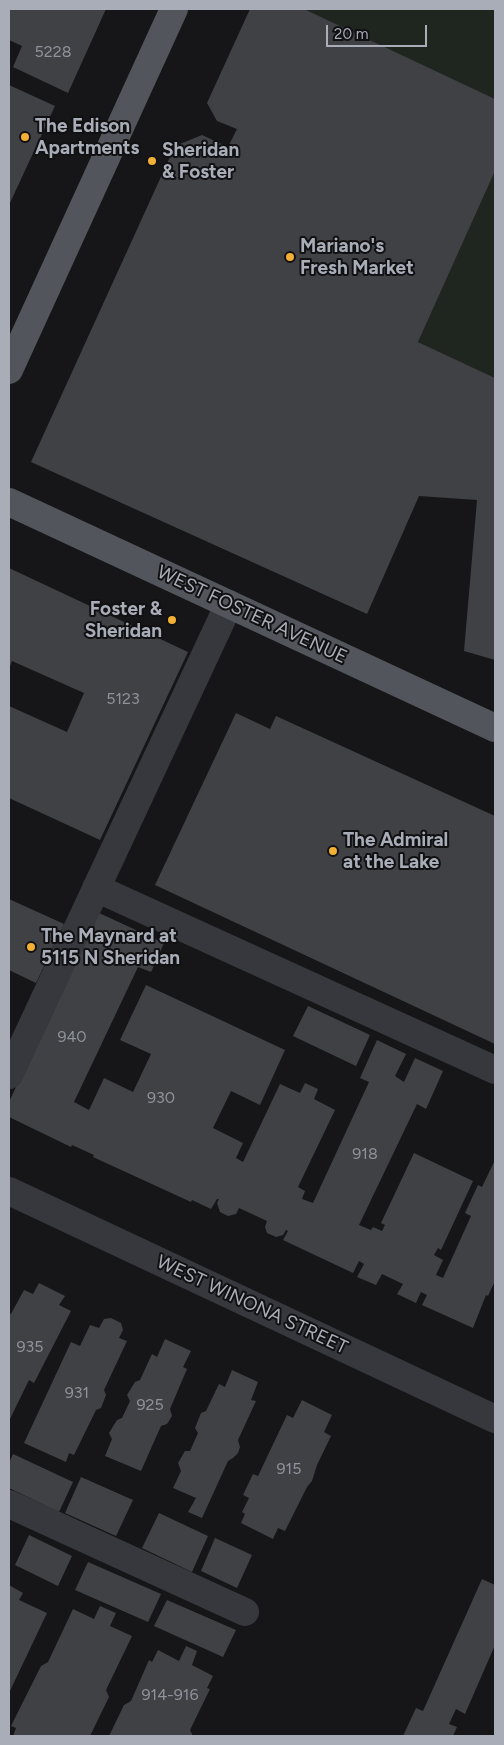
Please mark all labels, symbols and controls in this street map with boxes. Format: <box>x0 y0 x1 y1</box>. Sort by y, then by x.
scale bar <box>329 15 430 47</box>
text: 20 m <box>334 25 368 43</box>
house number: 5228 <box>35 42 71 62</box>
place label: The Edison Apartments <box>35 115 139 159</box>
marker: The Edison Apartments <box>19 131 31 143</box>
place label: Sheridan & Foster <box>162 139 239 183</box>
marker: Sheridan & Foster <box>146 155 158 167</box>
place label: Mariano's Fresh Market <box>300 235 414 279</box>
marker: Mariano's Fresh Market <box>284 251 296 263</box>
street label: WEST FOSTER AVENUE <box>153 561 351 669</box>
place label: Foster & Sheridan <box>85 598 162 642</box>
marker: Foster & Sheridan <box>166 614 178 626</box>
house number: 5123 <box>106 689 140 709</box>
place label: The Admiral at the Lake <box>343 829 448 873</box>
marker: The Admiral at the Lake <box>327 845 339 857</box>
place label: The Maynard at 5115 N Sheridan <box>41 925 180 969</box>
marker: The Maynard at 5115 N Sheridan <box>25 941 37 953</box>
house number: 940 <box>57 1027 87 1047</box>
house number: 930 <box>147 1088 175 1108</box>
house number: 918 <box>352 1144 378 1164</box>
street label: WEST WINONA STREET <box>153 1251 351 1359</box>
house number: 935 <box>17 1337 43 1357</box>
house number: 931 <box>65 1383 89 1403</box>
house number: 925 <box>136 1395 164 1415</box>
house number: 915 <box>277 1459 301 1479</box>
house number: 914-916 <box>142 1685 198 1705</box>

